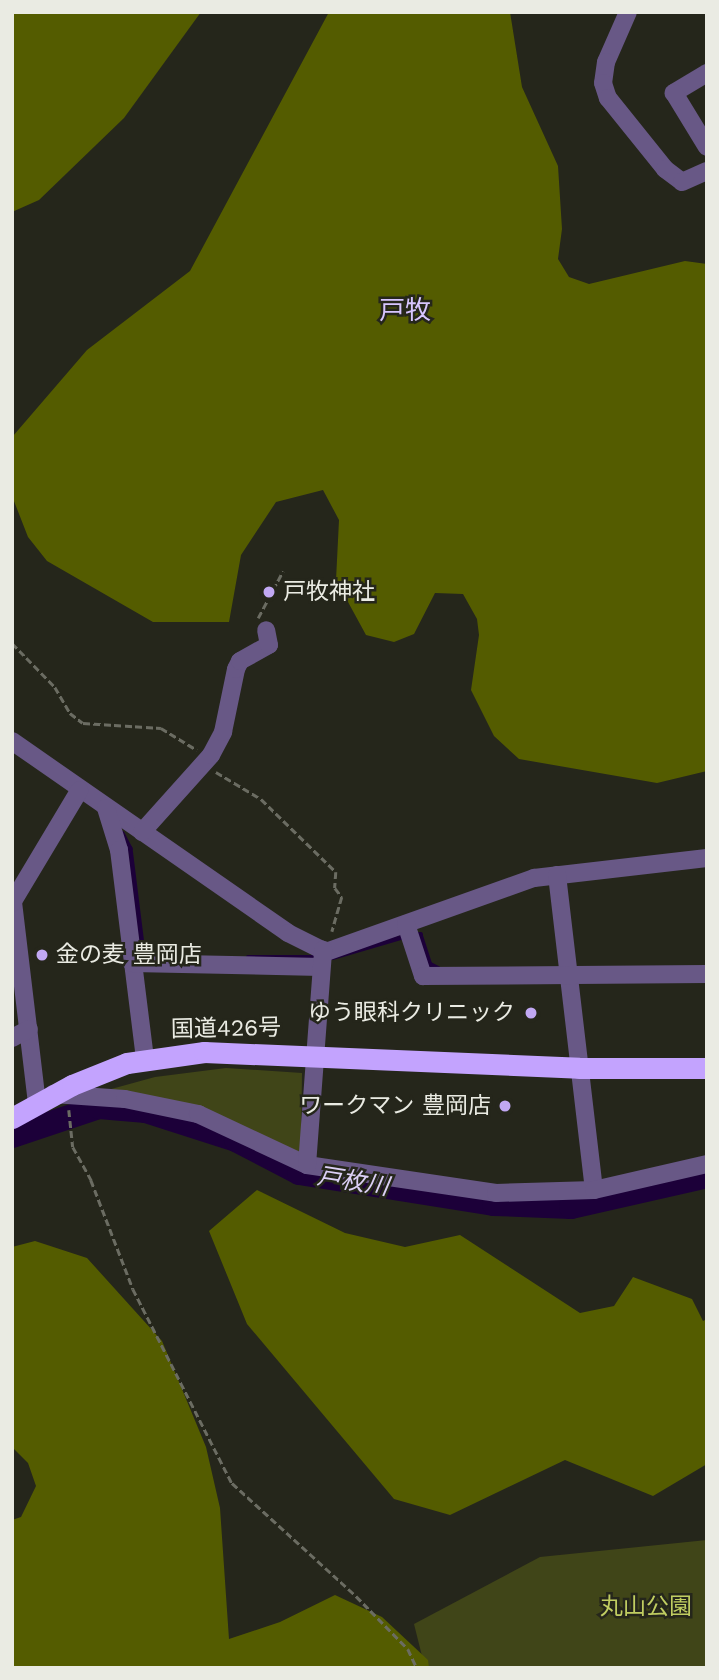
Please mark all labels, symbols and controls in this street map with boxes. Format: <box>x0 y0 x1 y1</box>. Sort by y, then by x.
district label: 戸牧 <box>379 295 431 327</box>
place label: 戸牧神社 <box>283 578 375 606</box>
marker: 戸牧神社 <box>261 584 277 600</box>
place label: 金の麦 豊岡店 <box>56 941 202 969</box>
marker: 金の麦 豊岡店 <box>34 947 50 963</box>
place label: ゆう眼科クリニック <box>308 999 515 1027</box>
marker: ゆう眼科クリニック <box>521 1003 541 1023</box>
street label: 国道426号 <box>171 1014 281 1044</box>
place label: ワークマン 豊岡店 <box>299 1092 491 1120</box>
marker: ワークマン 豊岡店 <box>497 1098 513 1114</box>
water label: 戸枚川 <box>315 1162 391 1202</box>
park label: 丸山公園 <box>600 1593 692 1621</box>

